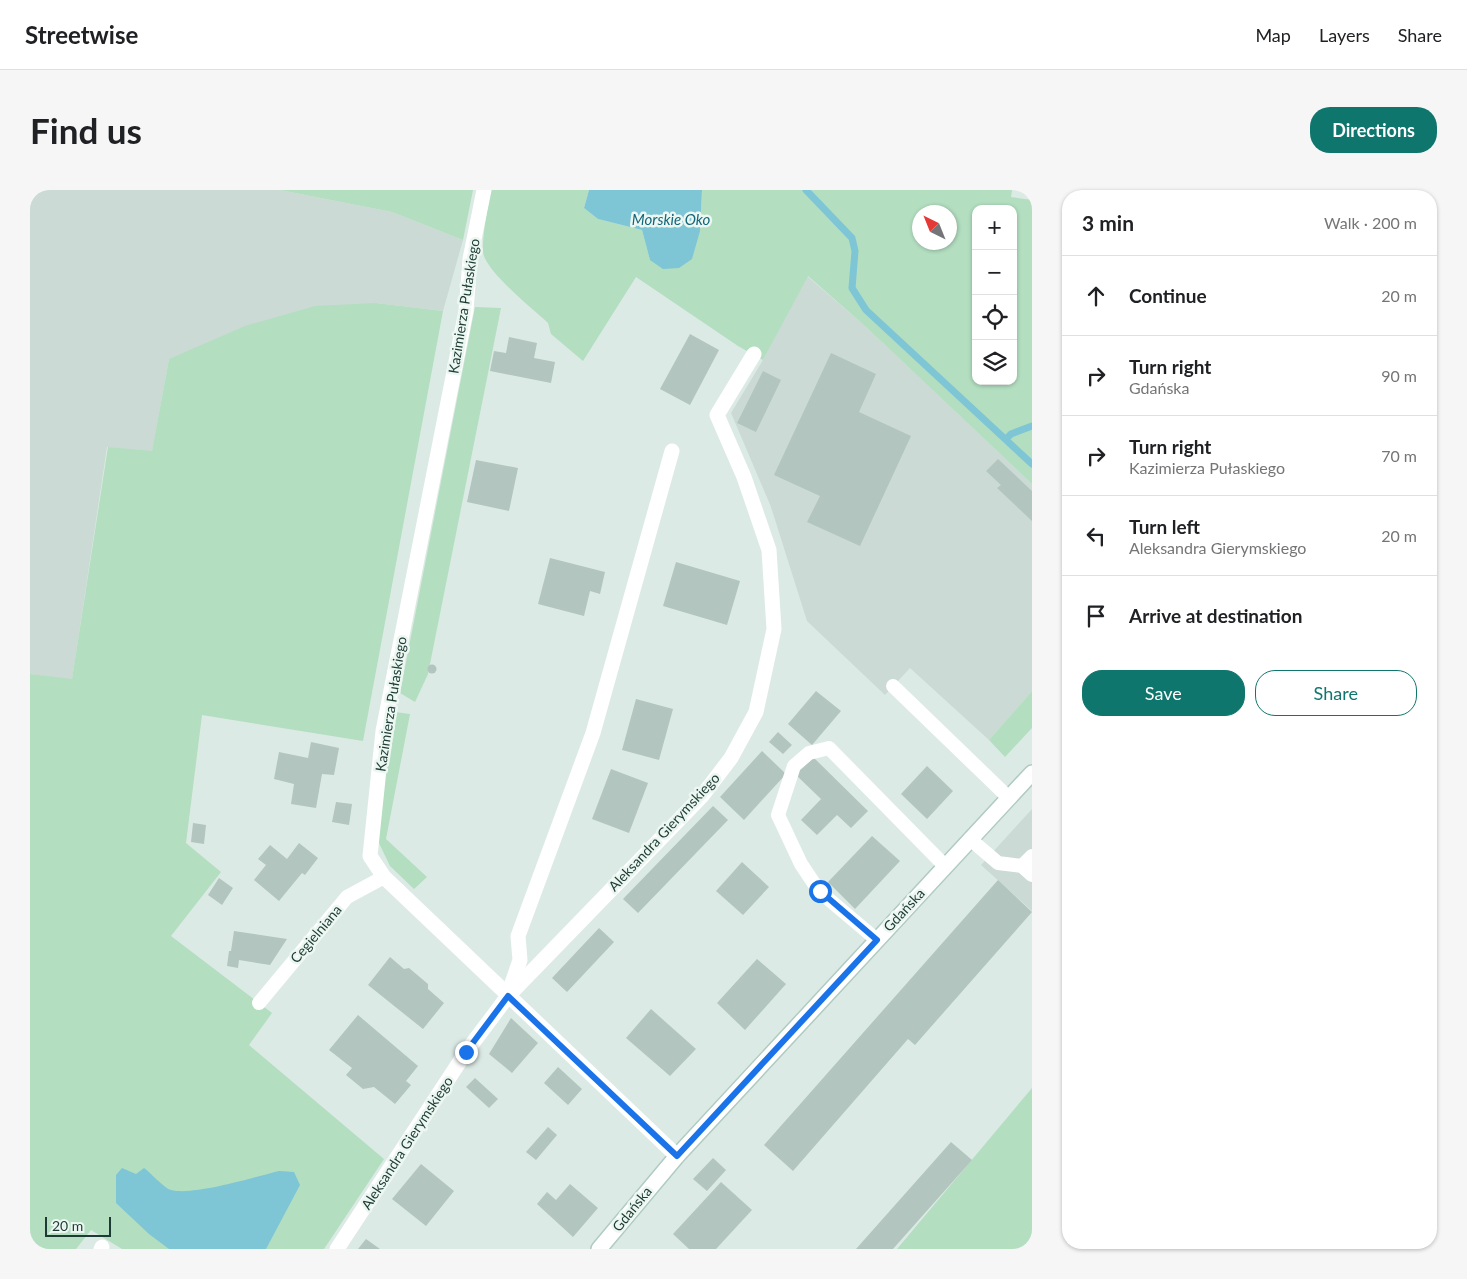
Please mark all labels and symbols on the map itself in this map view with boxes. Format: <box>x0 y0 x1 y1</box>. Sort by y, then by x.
north arrow <box>912 205 957 250</box>
water label: Morskie Oko <box>632 210 710 228</box>
street label: Kazimierza Pułaskiego <box>444 237 483 375</box>
street label: Kazimierza Pułaskiego <box>371 635 410 773</box>
street label: Aleksandra Gierymskiego <box>604 769 723 894</box>
route start <box>809 880 832 903</box>
street label: Gdańska <box>879 884 928 935</box>
street label: Cegielniana <box>286 901 345 966</box>
route end <box>455 1041 478 1064</box>
street label: Aleksandra Gierymskiego <box>357 1073 456 1212</box>
street label: Gdańska <box>608 1183 655 1235</box>
scale bar <box>45 1214 111 1237</box>

